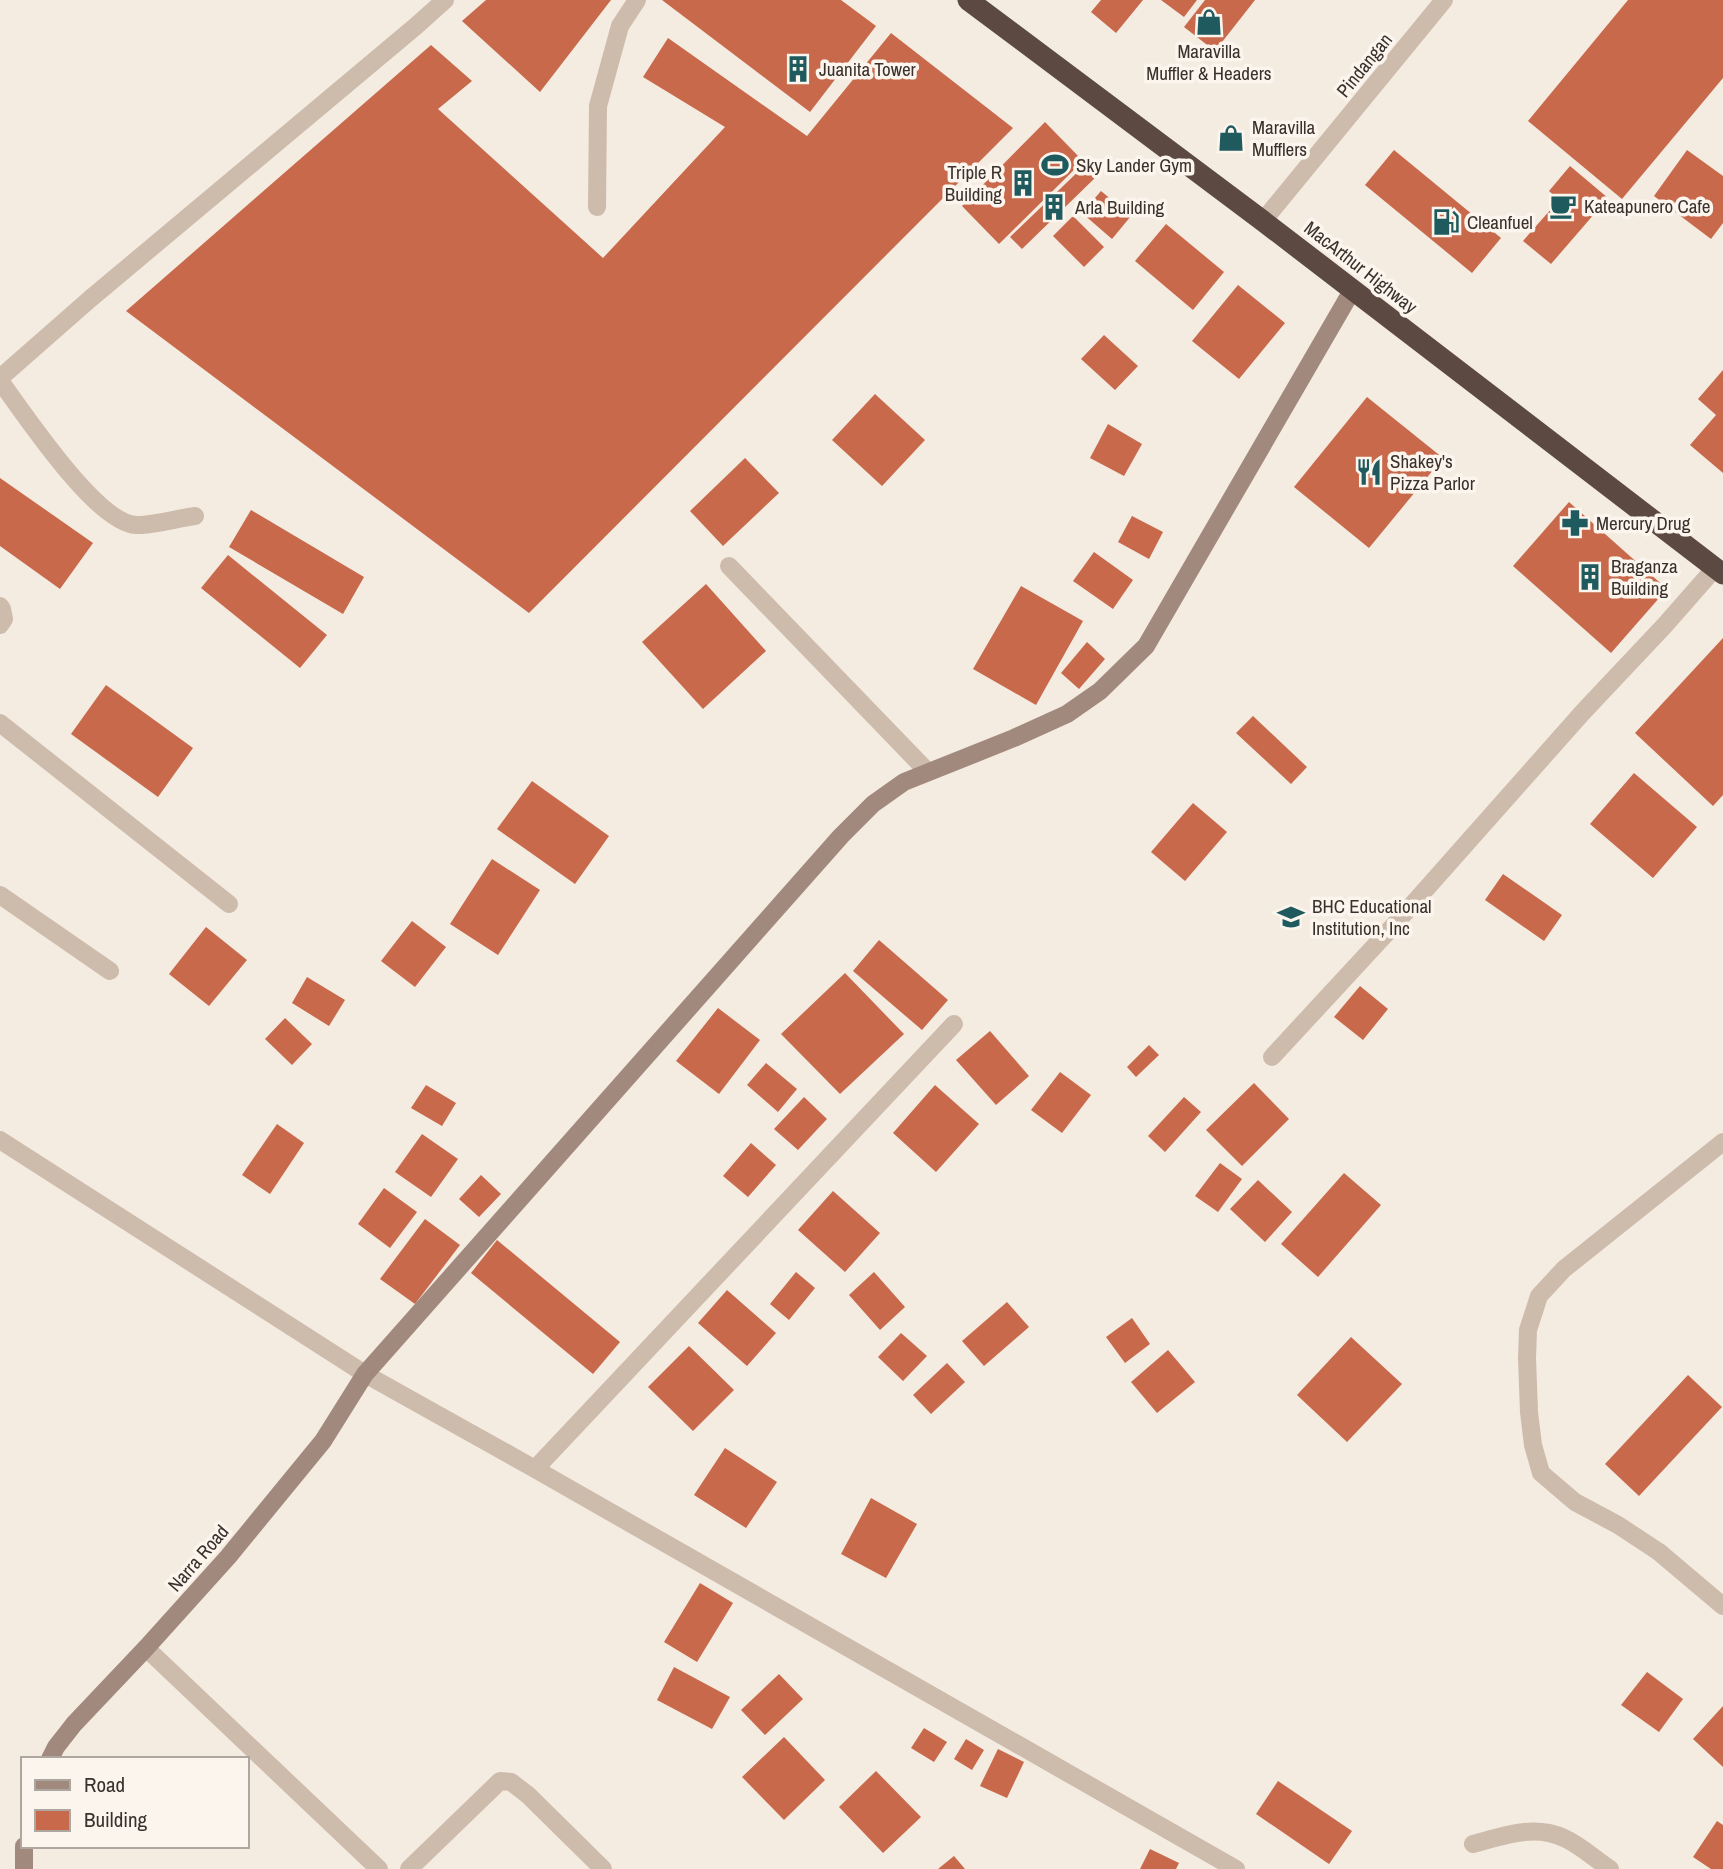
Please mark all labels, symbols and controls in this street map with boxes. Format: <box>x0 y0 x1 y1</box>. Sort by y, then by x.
shop icon: Maravilla Muffler & Headers <box>1194 7 1224 37</box>
street label: Pindangan <box>1330 28 1398 102</box>
place label: Maravilla Muffler & Headers <box>1146 38 1272 86</box>
building icon: Juanita Tower <box>783 54 813 84</box>
place label: Juanita Tower <box>819 56 917 82</box>
place label: Maravilla Mufflers <box>1252 114 1316 162</box>
shop icon: Maravilla Mufflers <box>1216 123 1246 153</box>
sports icon: Sky Lander Gym <box>1040 150 1070 180</box>
place label: Sky Lander Gym <box>1076 152 1192 178</box>
place label: Triple R Building <box>945 159 1002 207</box>
building icon: Triple R Building <box>1008 168 1038 198</box>
cafe icon: Kateapunero Cafe <box>1548 191 1578 221</box>
building icon: Arla Building <box>1039 192 1069 222</box>
place label: Kateapunero Cafe <box>1584 193 1710 219</box>
place label: Arla Building <box>1074 194 1165 220</box>
fuel station icon: Cleanfuel <box>1431 207 1461 237</box>
place label: Cleanfuel <box>1467 209 1533 235</box>
street label: MacArthur Highway <box>1299 215 1423 319</box>
place label: Shakey's Pizza Parlor <box>1390 448 1476 496</box>
restaurant icon: Shakey's Pizza Parlor <box>1354 457 1384 487</box>
pharmacy icon: Mercury Drug <box>1560 508 1590 538</box>
place label: Mercury Drug <box>1596 510 1691 536</box>
place label: Braganza Building <box>1611 553 1678 601</box>
building icon: Braganza Building <box>1575 562 1605 592</box>
place label: BHC Educational Institution, Inc <box>1312 893 1432 941</box>
school or university icon: BHC Educational Institution, Inc <box>1276 902 1306 932</box>
street label: Narra Road <box>162 1519 234 1597</box>
legend <box>21 1757 248 1848</box>
text: Road <box>84 1770 125 1799</box>
text: Building <box>84 1805 148 1834</box>

